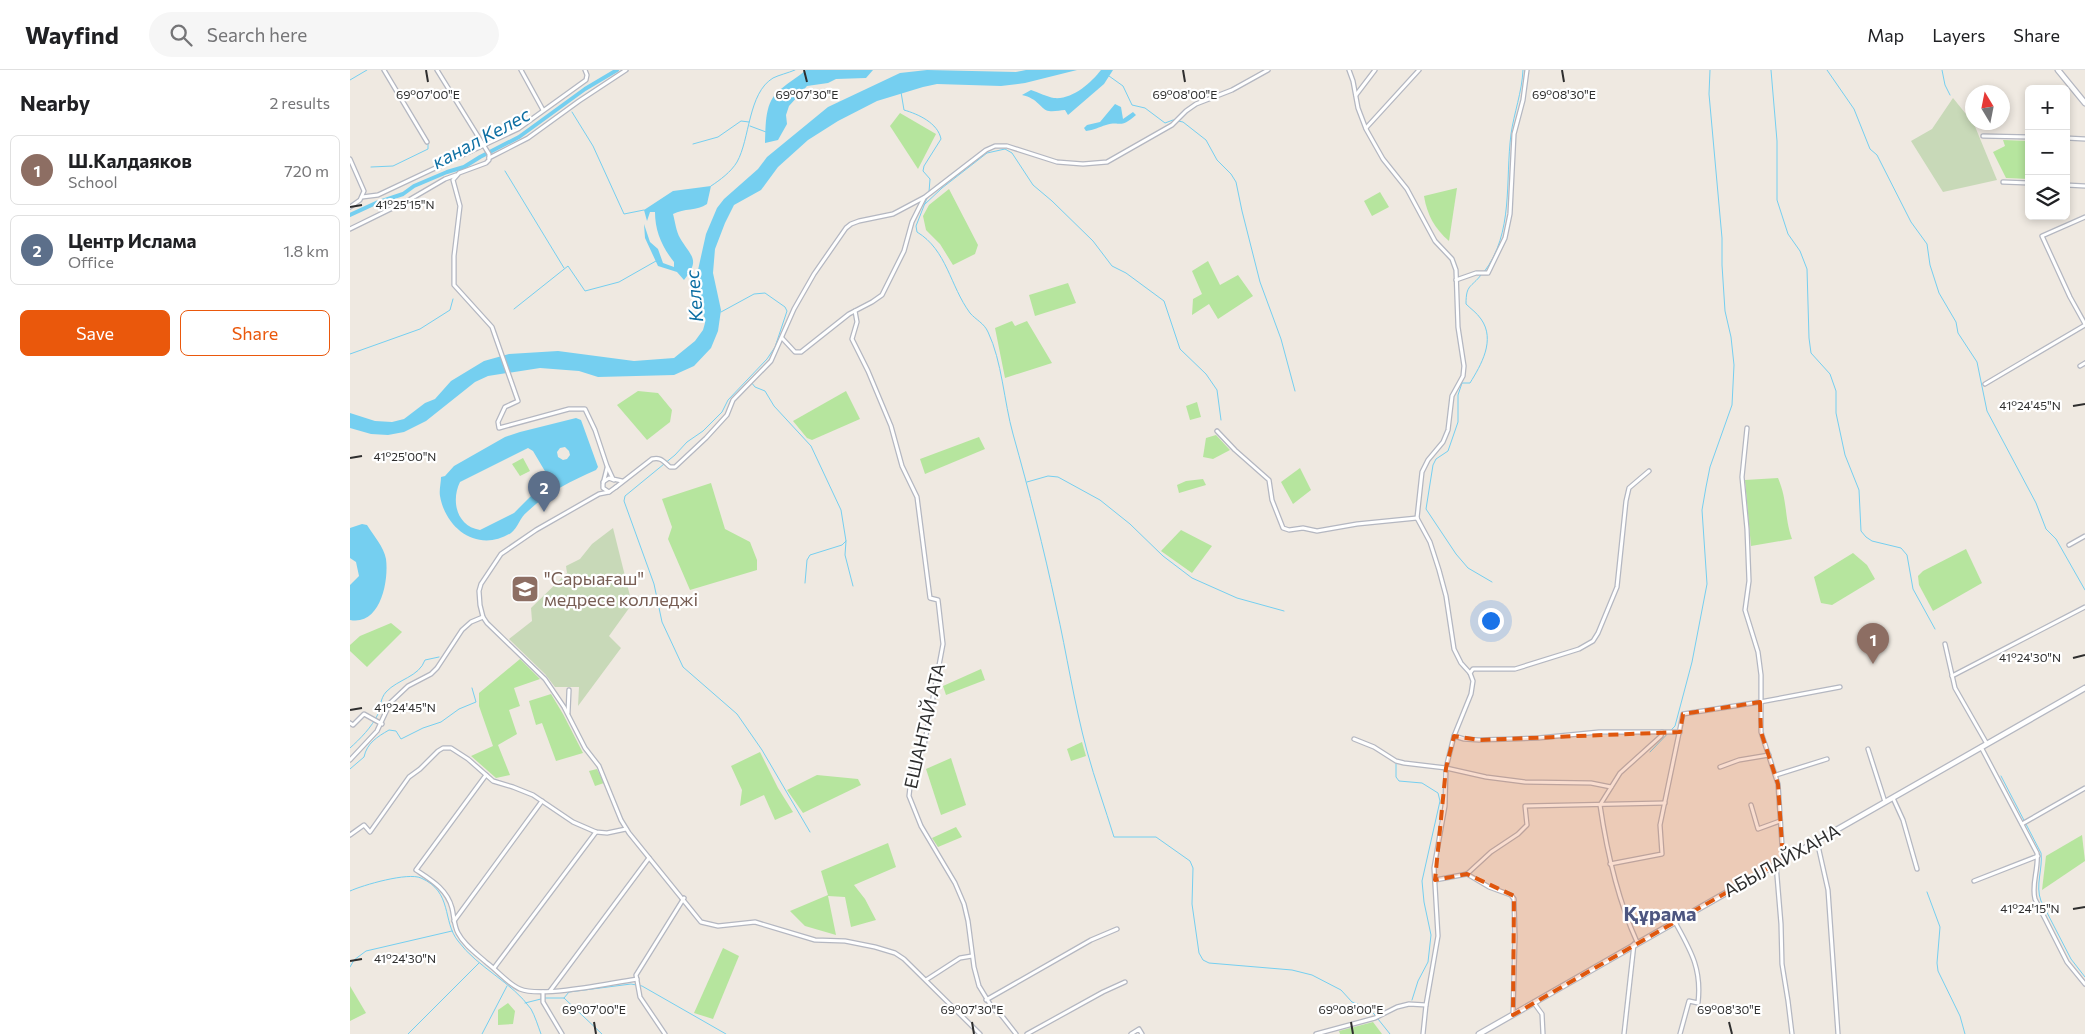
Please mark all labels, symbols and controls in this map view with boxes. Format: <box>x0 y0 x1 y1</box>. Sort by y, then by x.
search box <box>149 12 499 57</box>
text: Wayfind <box>25 20 119 49</box>
icon: search <box>167 21 195 49</box>
text: Search here <box>207 23 307 46</box>
text: Map <box>1867 24 1904 46</box>
text: Layers <box>1932 24 1985 46</box>
text: Share <box>2013 24 2060 46</box>
north arrow <box>1965 85 2010 130</box>
map controls <box>2025 85 2070 220</box>
button: + <box>2025 85 2070 130</box>
text: 69°07'00"E <box>396 87 460 101</box>
text: 69°07'30"E <box>776 87 838 101</box>
text: 69°08'00"E <box>1153 87 1217 101</box>
text: 69°08'30"E <box>1532 87 1596 101</box>
text: Nearby <box>20 90 90 115</box>
text: 2 results <box>269 93 330 112</box>
water label: канал Келес <box>428 102 534 173</box>
button: − <box>2025 130 2070 175</box>
text: Ш.Калдаяков <box>68 149 192 172</box>
text: 1 <box>33 161 41 180</box>
text: 720 m <box>284 161 329 180</box>
text: School <box>68 172 118 191</box>
button: layers <box>2025 175 2070 220</box>
text: 41°25'15"N <box>375 197 435 211</box>
text: Центр Ислама <box>68 229 196 252</box>
text: 2 <box>32 241 42 260</box>
text: 1.8 km <box>283 241 329 260</box>
text: Office <box>68 252 114 271</box>
water label: Келес <box>680 268 707 323</box>
button: Save <box>20 310 170 356</box>
button: Share <box>180 310 330 356</box>
text: 41°24'45"N <box>1999 398 2061 412</box>
text: 41°25'00"N <box>374 449 436 463</box>
pin: 2 <box>528 471 560 512</box>
place label: "Сарыағаш" медресе колледжі <box>544 567 698 610</box>
school or university icon: "Сарыағаш" медресе колледжі <box>510 574 540 604</box>
your location <box>1478 608 1504 634</box>
pin: 1 <box>1857 623 1889 664</box>
text: 41°24'30"N <box>1999 650 2061 664</box>
street label: ЕШАНТАЙ АТА <box>899 661 949 791</box>
text: 41°24'45"N <box>374 700 436 714</box>
street label: АБЫЛАЙХАНА <box>1719 819 1844 901</box>
district label: Құрама <box>1624 901 1696 925</box>
text: 41°24'15"N <box>2000 901 2060 915</box>
text: 41°24'30"N <box>374 951 436 965</box>
text: 69°07'00"E <box>562 1002 626 1016</box>
text: 69°07'30"E <box>941 1002 1003 1016</box>
text: 69°08'00"E <box>1319 1002 1383 1016</box>
text: 69°08'30"E <box>1697 1002 1761 1016</box>

